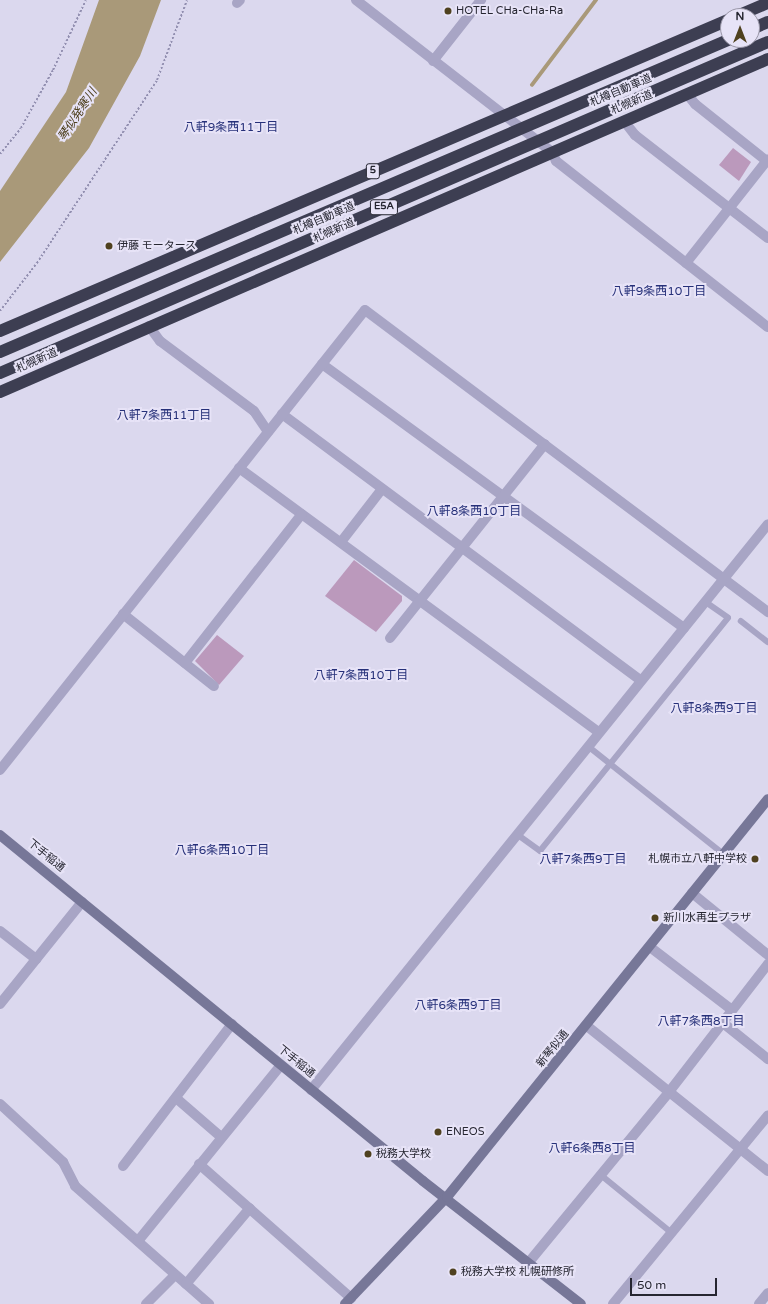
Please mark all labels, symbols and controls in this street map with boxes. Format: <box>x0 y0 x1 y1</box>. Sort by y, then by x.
place label: HOTEL CHa-CHa-Ra <box>456 4 563 18</box>
marker: HOTEL CHa-CHa-Ra <box>443 6 453 16</box>
north arrow <box>720 8 760 48</box>
text: N <box>736 10 744 23</box>
street label: 札樽自動車道 <box>588 72 654 110</box>
water label: 琴似発寒川 <box>56 86 100 144</box>
street label: 札幌新道 <box>609 88 655 118</box>
district label: 八軒9条西11丁目 <box>184 121 278 135</box>
road number: 5 <box>365 163 381 179</box>
road number: E5A <box>369 199 399 215</box>
street label: 札樽自動車道 <box>291 200 357 238</box>
street label: 札幌新道 <box>311 216 357 246</box>
place label: 伊藤 モータース <box>117 239 197 253</box>
marker: 伊藤 モータース <box>104 241 114 251</box>
district label: 八軒9条西10丁目 <box>612 285 706 299</box>
street label: 札幌新道 <box>14 346 60 376</box>
district label: 八軒7条西11丁目 <box>117 409 211 423</box>
district label: 八軒8条西10丁目 <box>427 505 521 519</box>
district label: 八軒7条西10丁目 <box>314 669 408 683</box>
district label: 八軒8条西9丁目 <box>670 702 758 716</box>
street label: 下手稲通 <box>25 837 67 875</box>
district label: 八軒6条西10丁目 <box>175 844 269 858</box>
place label: 札幌市立八軒中学校 <box>648 852 747 866</box>
district label: 八軒7条西9丁目 <box>539 853 627 867</box>
marker: 札幌市立八軒中学校 <box>750 854 760 864</box>
place label: 新川水再生プラザ <box>663 911 751 925</box>
marker: 新川水再生プラザ <box>650 913 660 923</box>
district label: 八軒6条西9丁目 <box>414 999 502 1013</box>
district label: 八軒7条西8丁目 <box>657 1015 745 1029</box>
street label: 新琴似通 <box>534 1028 572 1070</box>
street label: 下手稲通 <box>275 1043 317 1081</box>
place label: ENEOS <box>446 1125 484 1139</box>
marker: ENEOS <box>433 1127 443 1137</box>
district label: 八軒6条西8丁目 <box>548 1142 636 1156</box>
place label: 税務大学校 <box>376 1147 431 1161</box>
marker: 税務大学校 <box>363 1149 373 1159</box>
place label: 税務大学校 札幌研修所 <box>461 1265 574 1279</box>
marker: 税務大学校 札幌研修所 <box>448 1267 458 1277</box>
scale bar <box>632 1270 719 1296</box>
text: 50 m <box>637 1278 666 1292</box>

